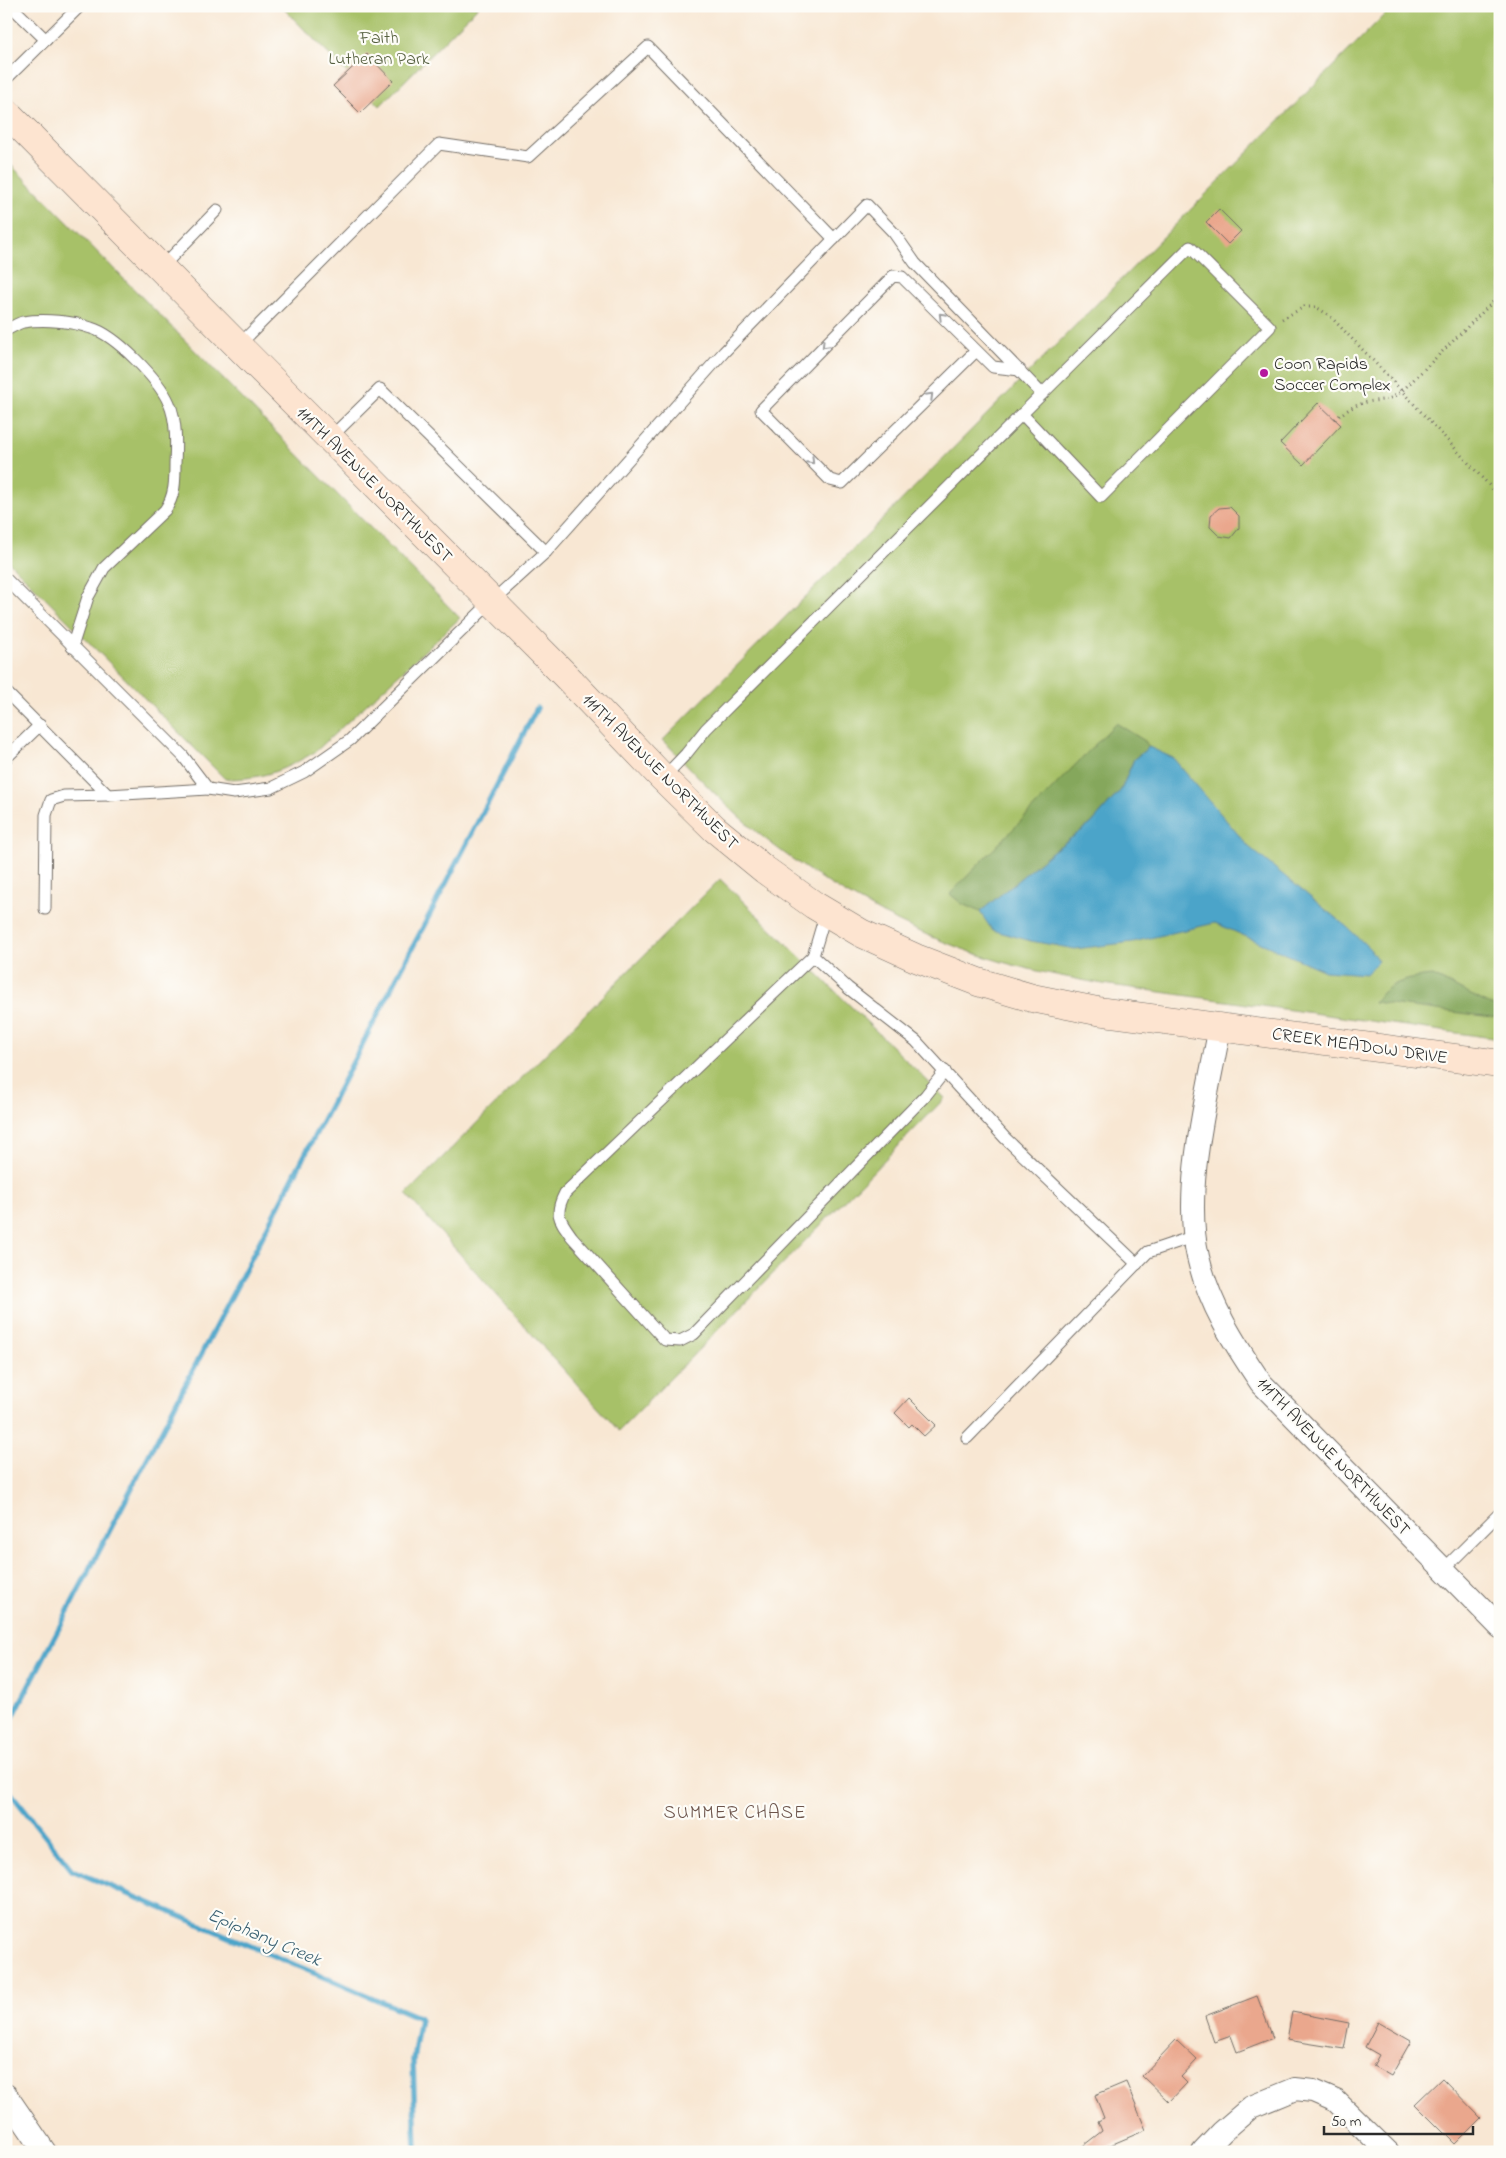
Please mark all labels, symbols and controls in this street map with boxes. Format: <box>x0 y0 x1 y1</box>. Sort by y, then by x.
park label: Faith Lutheran Park <box>329 26 429 73</box>
one-way arrow <box>939 313 948 322</box>
one-way arrow <box>822 339 831 348</box>
place label: Coon Rapids Soccer Complex <box>1274 352 1391 399</box>
marker: Coon Rapids Soccer Complex <box>1258 367 1270 379</box>
one-way arrow <box>924 393 933 402</box>
street label: 111TH AVENUE NORTHWEST <box>289 401 458 570</box>
one-way arrow <box>806 456 815 465</box>
street label: 111TH AVENUE NORTHWEST <box>575 688 744 857</box>
street label: CREEK MEADOW DRIVE <box>1270 1022 1449 1072</box>
street label: 111TH AVENUE NORTHWEST <box>1250 1372 1416 1543</box>
district label: SUMMER CHASE <box>664 1800 806 1827</box>
water label: Epiphany Creek <box>203 1902 325 1975</box>
scale bar <box>1324 2103 1472 2135</box>
text: 50 m <box>1331 2111 1362 2133</box>

